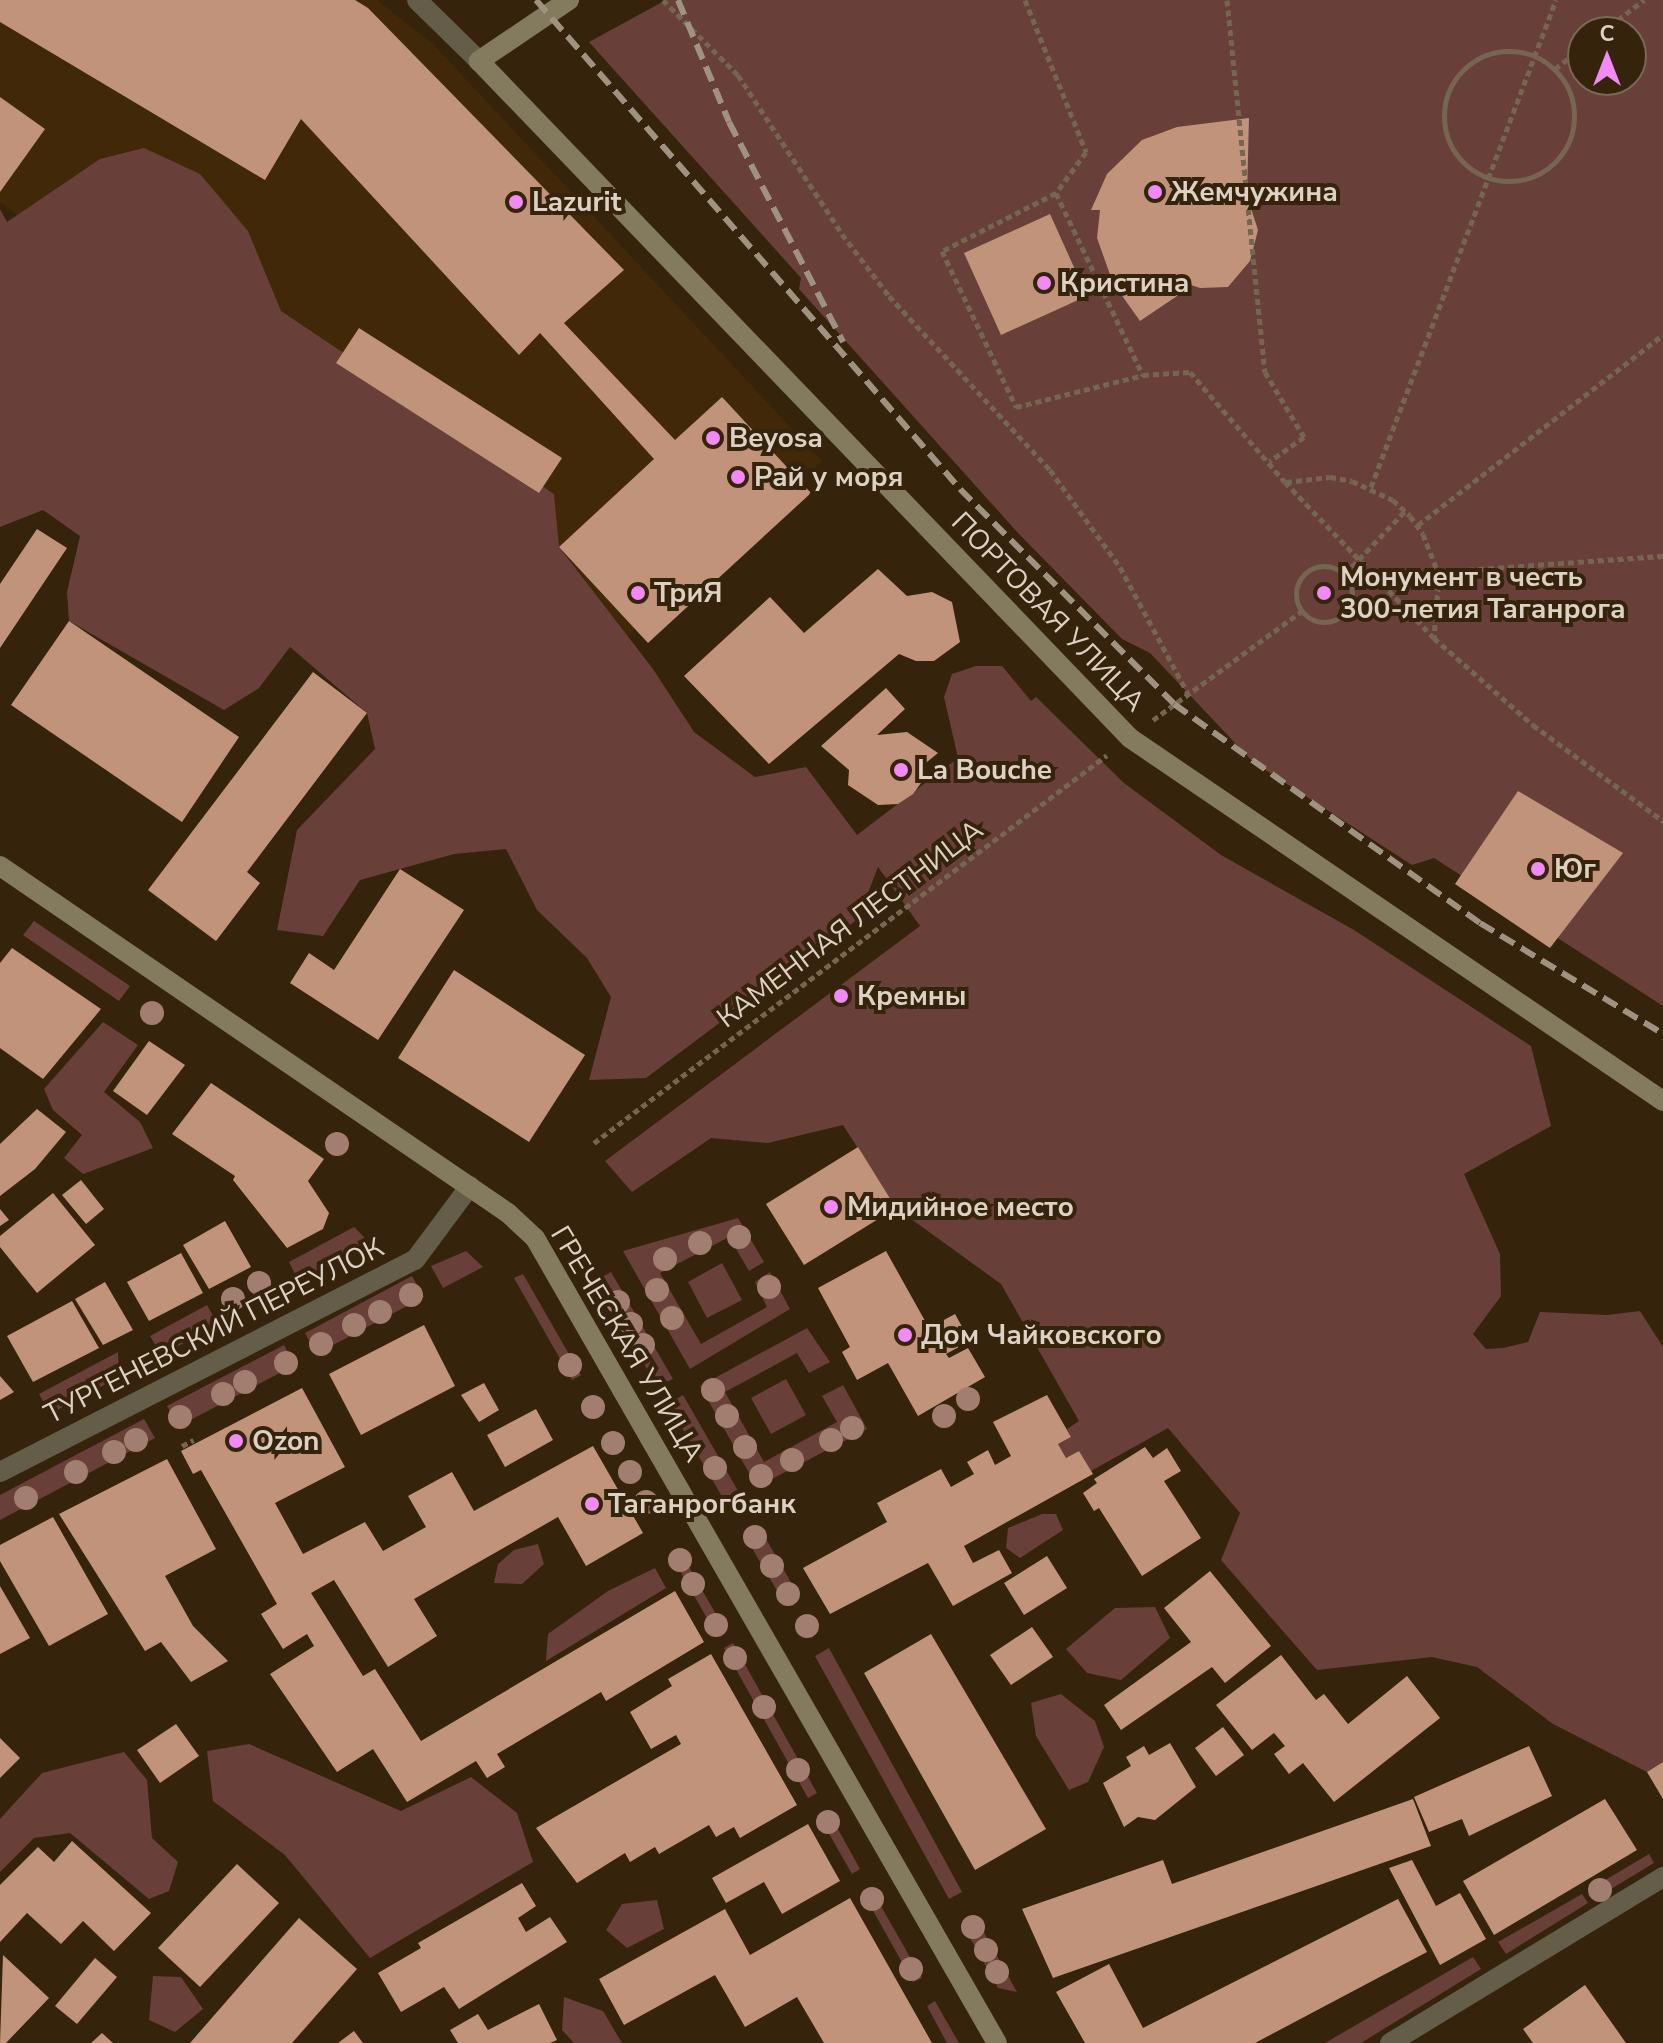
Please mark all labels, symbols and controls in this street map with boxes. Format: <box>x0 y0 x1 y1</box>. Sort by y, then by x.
north arrow <box>1567 16 1647 96</box>
text: С <box>1600 19 1614 49</box>
place label: Жемчужина <box>1171 175 1338 209</box>
marker: Жемчужина <box>1146 183 1164 201</box>
place label: Lazurit <box>532 185 621 219</box>
marker: Lazurit <box>507 193 525 211</box>
place label: Кристина <box>1060 266 1189 300</box>
marker: Кристина <box>1035 274 1053 292</box>
place label: Beyosa <box>729 421 823 455</box>
marker: Beyosa <box>704 429 722 447</box>
place label: Рай у моря <box>754 460 903 494</box>
marker: Рай у моря <box>729 468 747 486</box>
street label: ПОРТОВАЯ УЛИЦА <box>944 505 1152 719</box>
place label: Монумент в честь 300-летия Таганрога <box>1340 560 1626 626</box>
place label: ТриЯ <box>654 576 723 610</box>
marker: ТриЯ <box>629 584 647 602</box>
marker: Монумент в честь 300-летия Таганрога <box>1315 584 1333 602</box>
place label: La Bouche <box>917 753 1052 787</box>
marker: La Bouche <box>892 761 910 779</box>
street label: КАМЕННАЯ ЛЕСТНИЦА <box>710 813 990 1035</box>
place label: Юг <box>1554 852 1596 886</box>
marker: Юг <box>1529 860 1547 878</box>
place label: Кремны <box>857 979 967 1013</box>
marker: Кремны <box>832 987 850 1005</box>
place label: Мидийное место <box>847 1190 1074 1224</box>
marker: Мидийное место <box>822 1198 840 1216</box>
street label: ГРЕЧЕСКАЯ УЛИЦА <box>543 1220 711 1468</box>
street label: ТУРГЕНЕВСКИЙ ПЕРЕУЛОК <box>39 1231 389 1431</box>
place label: Дом Чайковского <box>921 1318 1162 1352</box>
marker: Дом Чайковского <box>896 1326 914 1344</box>
place label: Ozon <box>252 1424 319 1458</box>
marker: Ozon <box>227 1432 245 1450</box>
place label: Таганрогбанк <box>608 1487 796 1521</box>
marker: Таганрогбанк <box>583 1495 601 1513</box>

